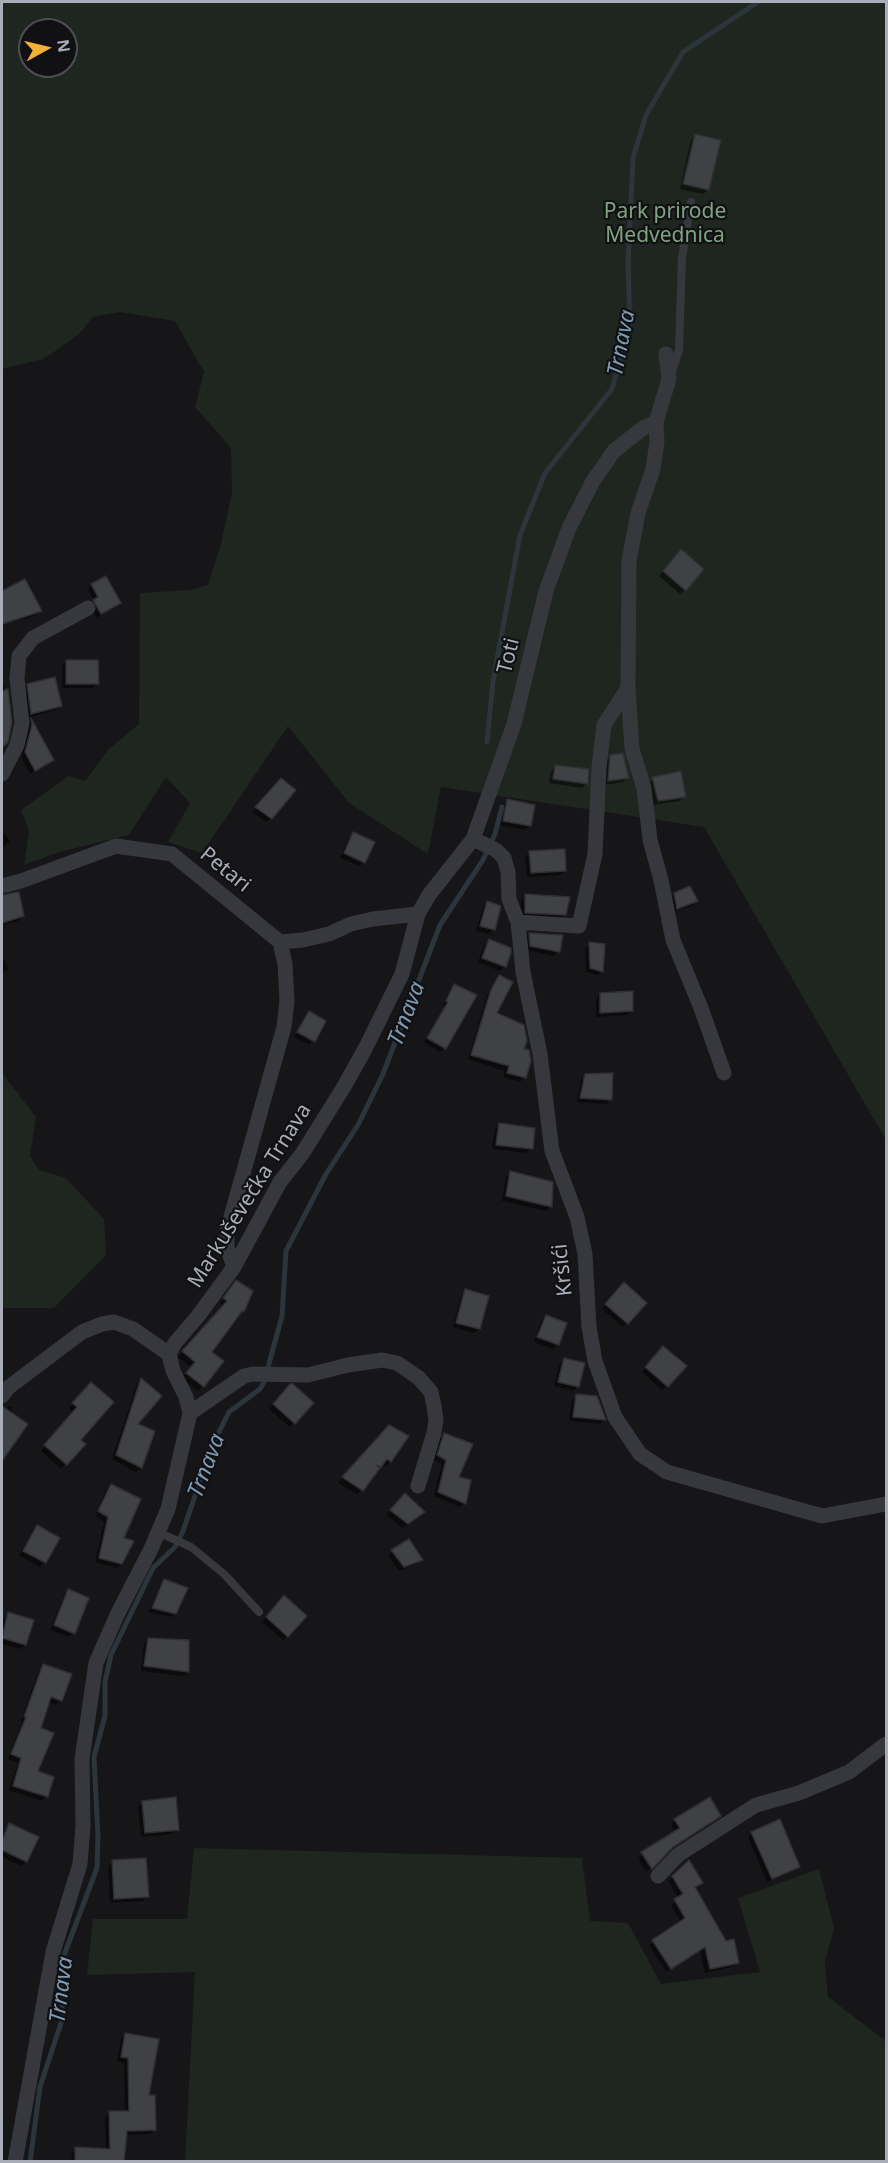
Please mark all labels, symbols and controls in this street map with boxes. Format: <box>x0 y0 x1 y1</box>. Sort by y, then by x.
north arrow <box>18 18 78 78</box>
text: N <box>52 38 76 54</box>
park label: Park prirode Medvednica <box>604 199 726 249</box>
water label: Trnava <box>603 308 641 378</box>
street label: Toti <box>492 636 526 676</box>
street label: Petari <box>195 842 255 898</box>
water label: Trnava <box>383 978 431 1050</box>
street label: Markuševečka Trnava <box>183 1099 317 1293</box>
street label: Kršići <box>548 1243 578 1297</box>
water label: Trnava <box>183 1430 231 1502</box>
water label: Trnava <box>45 1955 79 2025</box>

